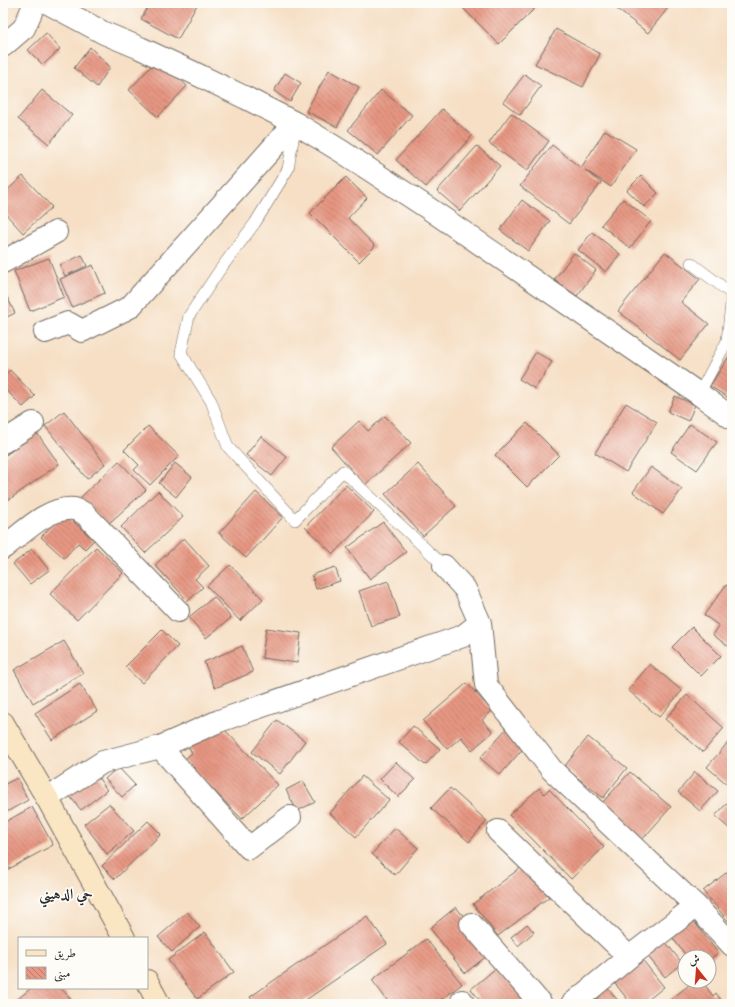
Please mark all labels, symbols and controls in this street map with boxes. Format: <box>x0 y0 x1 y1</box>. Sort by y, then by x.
district label: حي الدهيني <box>39 885 93 908</box>
legend <box>18 937 148 989</box>
text: طريق <box>54 946 76 961</box>
north arrow <box>677 949 717 989</box>
text: ش <box>687 952 701 968</box>
text: مبنى <box>54 966 70 982</box>

